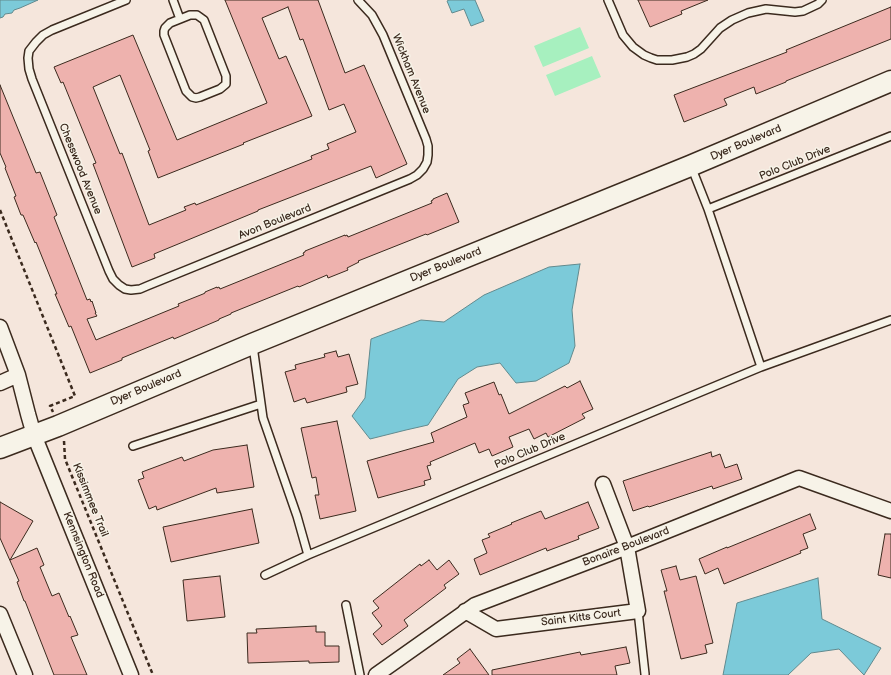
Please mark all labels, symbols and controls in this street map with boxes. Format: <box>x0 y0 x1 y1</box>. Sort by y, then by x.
street label: Wickham Avenue <box>389 32 433 116</box>
street label: Chesswood Avenue <box>56 121 104 217</box>
street label: Dyer Boulevard <box>709 122 783 164</box>
street label: Polo Club Drive <box>757 143 833 183</box>
street label: Avon Boulevard <box>237 201 313 243</box>
street label: Dyer Boulevard <box>408 245 484 285</box>
street label: Dyer Boulevard <box>109 367 183 409</box>
street label: Polo Club Drive <box>493 430 567 472</box>
street label: Kissimmee Trail <box>69 461 111 539</box>
street label: Kennsington Road <box>60 510 106 600</box>
street label: Bonaire Boulevard <box>581 524 671 570</box>
street label: Saint Kitts Court <box>540 607 622 629</box>

